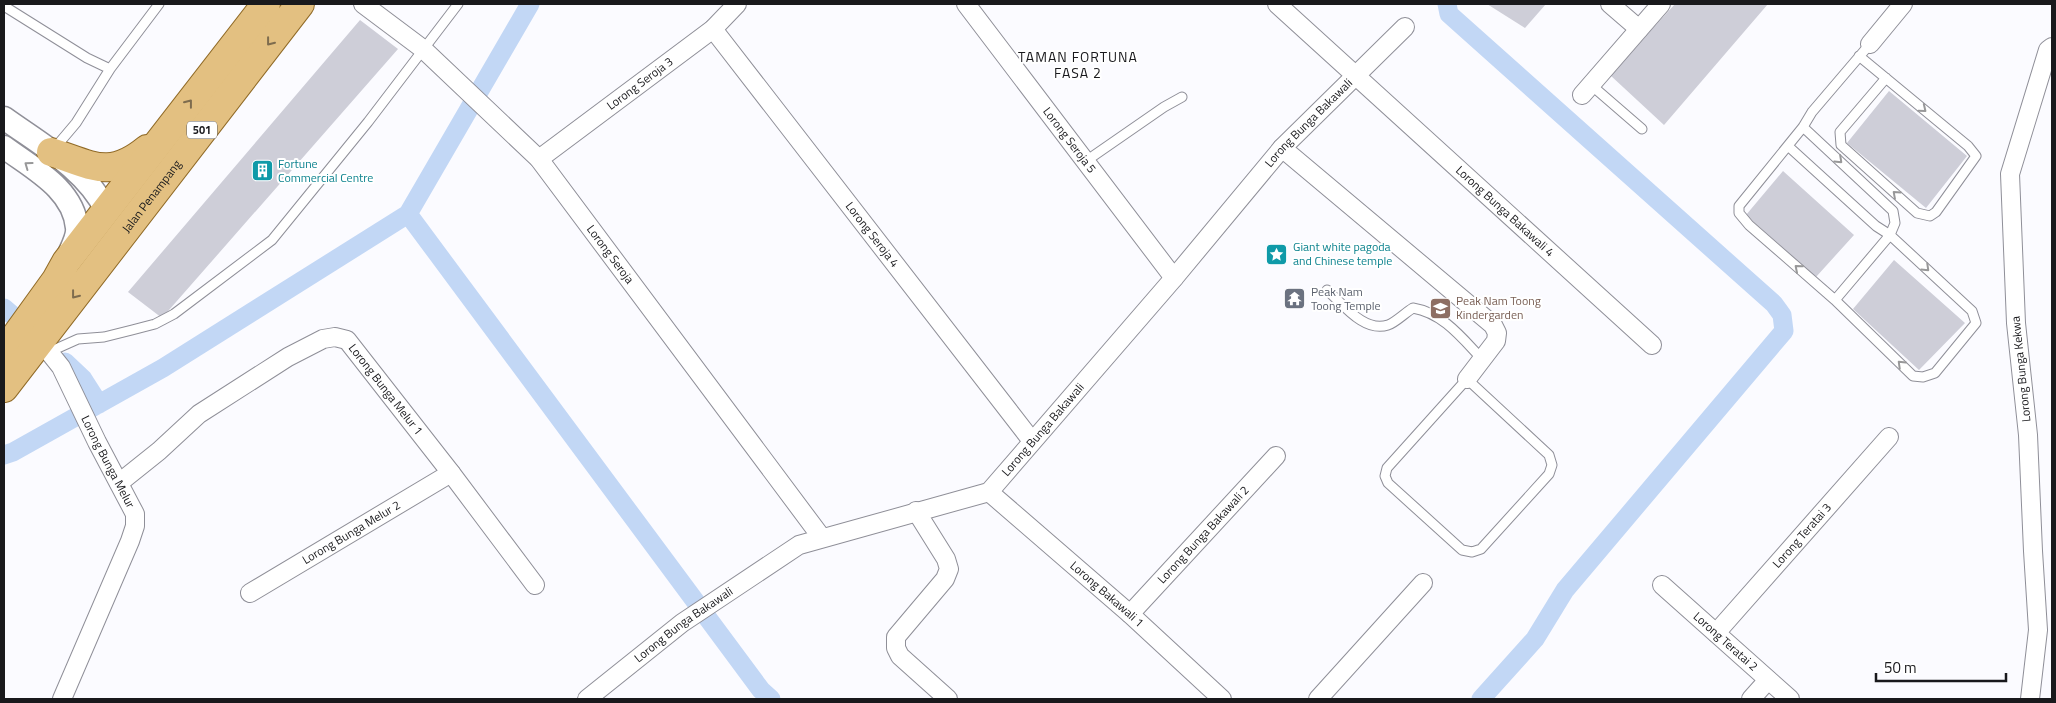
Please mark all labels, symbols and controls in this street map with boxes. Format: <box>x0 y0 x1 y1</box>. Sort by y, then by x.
one-way arrow <box>268 36 276 45</box>
district label: TAMAN FORTUNA FASA 2 <box>1018 46 1138 83</box>
street label: Lorong Seroja 3 <box>602 52 677 114</box>
street label: Lorong Bunga Bakawali <box>1260 74 1357 171</box>
one-way arrow <box>184 100 192 109</box>
street label: Lorong Seroja 5 <box>1038 103 1101 177</box>
one-way arrow <box>1917 104 1926 112</box>
road number: 501 <box>187 122 217 138</box>
place label: Fortune Commercial Centre <box>278 154 373 187</box>
one-way arrow <box>1833 154 1842 163</box>
street label: Jalan Penampang <box>117 155 186 237</box>
building icon: Fortune Commercial Centre <box>250 159 274 183</box>
street label: Lorong Bunga Bakawali 4 <box>1452 161 1559 261</box>
one-way arrow <box>24 162 34 171</box>
one-way arrow <box>1892 191 1901 200</box>
street label: Lorong Seroja 4 <box>841 197 904 271</box>
street label: Lorong Seroja <box>582 221 639 288</box>
place label: Giant white pagoda and Chinese temple <box>1293 237 1392 270</box>
place icon: Giant white pagoda and Chinese temple <box>1265 242 1289 266</box>
one-way arrow <box>1920 262 1929 271</box>
one-way arrow <box>1795 265 1804 273</box>
place label: Peak Nam Toong Temple <box>1311 282 1381 315</box>
temple icon: Peak Nam Toong Temple <box>1283 287 1307 311</box>
one-way arrow <box>72 289 80 298</box>
place label: Peak Nam Toong Kindergarden <box>1456 291 1541 324</box>
school or university icon: Peak Nam Toong Kindergarden <box>1428 296 1452 320</box>
street label: Lorong Bunga Kekwa <box>2006 315 2036 423</box>
street label: Lorong Bunga Melur 1 <box>344 339 428 439</box>
one-way arrow <box>1897 361 1906 370</box>
street label: Lorong Bunga Bakawali <box>997 378 1088 480</box>
street label: Lorong Bunga Melur <box>77 412 140 511</box>
street label: Lorong Bunga Bakawali 2 <box>1153 481 1253 588</box>
street label: Lorong Bunga Melur 2 <box>298 495 404 569</box>
street label: Lorong Teratai 3 <box>1768 498 1836 572</box>
street label: Lorong Bakawali 1 <box>1066 556 1148 631</box>
street label: Lorong Bunga Bakawali <box>630 582 737 667</box>
street label: Lorong Teratai 2 <box>1689 607 1763 675</box>
scale bar <box>1876 650 2006 682</box>
text: 50 m <box>1884 656 1917 679</box>

